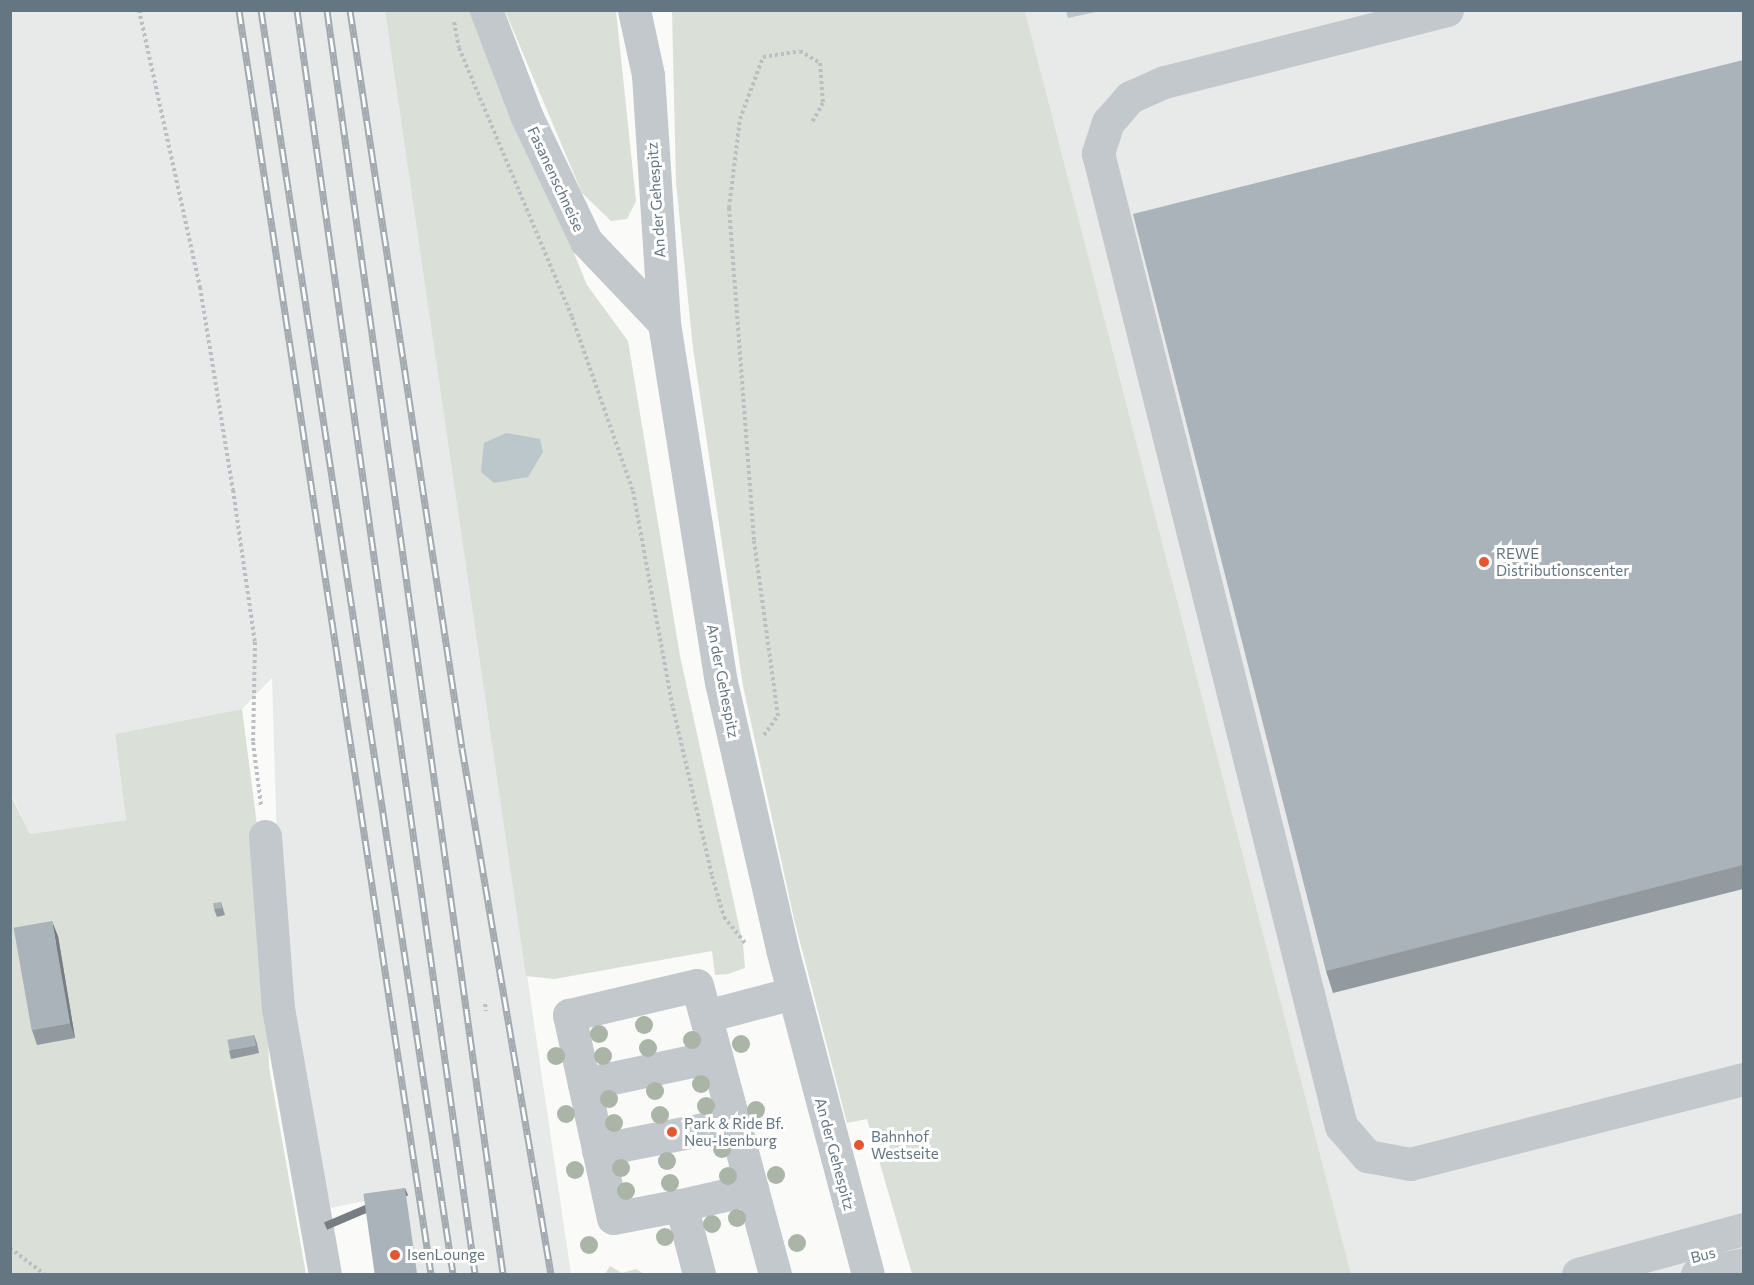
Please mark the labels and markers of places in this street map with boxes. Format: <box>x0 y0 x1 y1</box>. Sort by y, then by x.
place label: REWE Distributionscenter <box>1496 544 1629 579</box>
marker: REWE Distributionscenter <box>1477 555 1491 569</box>
place label: Park & Ride Bf. Neu-Isenburg <box>684 1114 784 1149</box>
marker: Park & Ride Bf. Neu-Isenburg <box>665 1125 679 1139</box>
place label: Bahnhof Westseite <box>871 1127 939 1162</box>
marker: Bahnhof Westseite <box>852 1138 866 1152</box>
place label: IsenLounge <box>407 1246 485 1264</box>
marker: IsenLounge <box>388 1248 402 1262</box>

